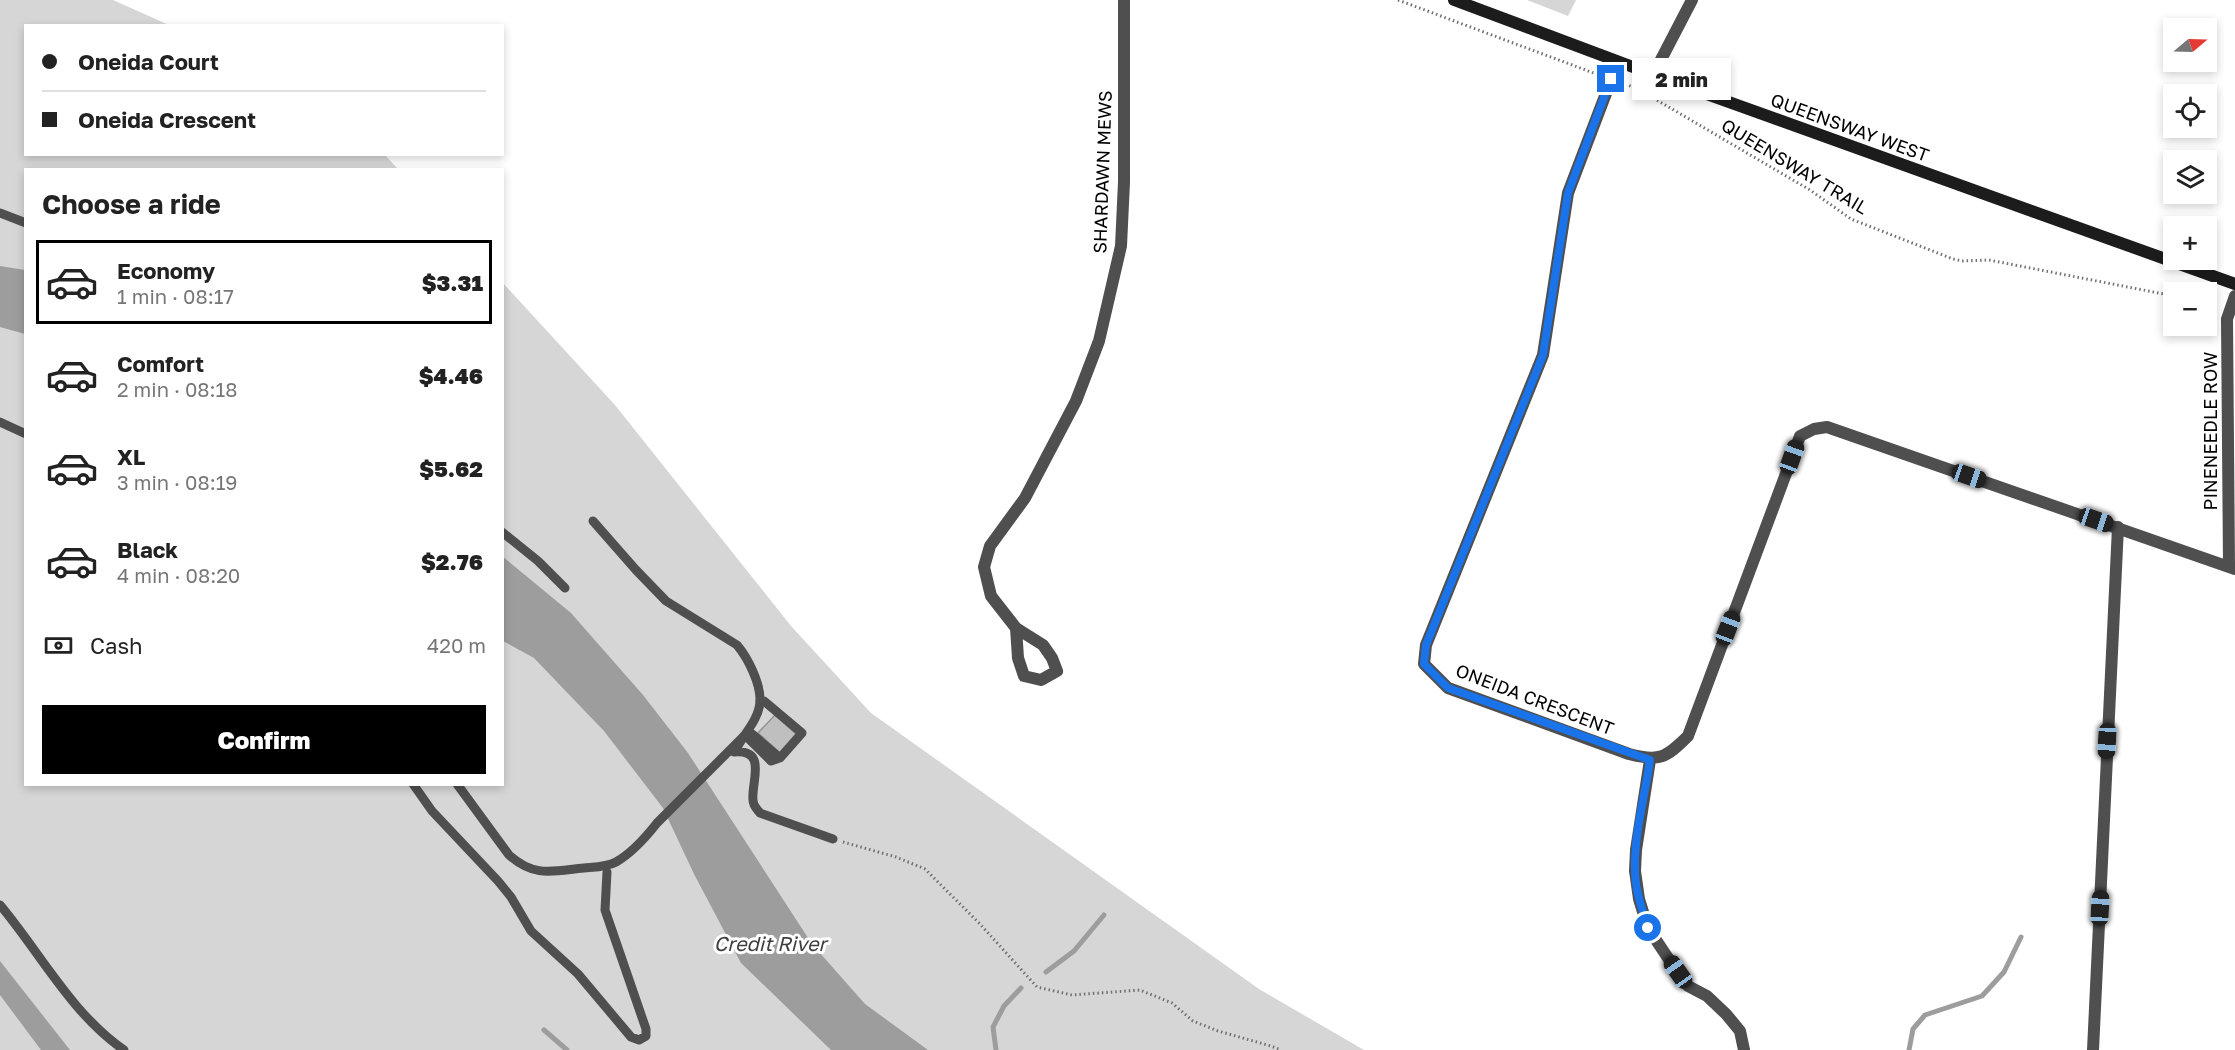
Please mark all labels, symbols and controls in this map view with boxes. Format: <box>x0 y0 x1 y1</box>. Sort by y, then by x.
north arrow <box>2163 18 2217 72</box>
map controls <box>2163 18 2217 336</box>
text: Oneida Court <box>78 48 219 75</box>
callout: 2 min <box>1632 58 1731 100</box>
route end <box>1597 65 1624 92</box>
text: 2 min <box>1655 67 1708 91</box>
button: locate <box>2163 84 2217 138</box>
street label: QUEENSWAY WEST <box>1768 88 1932 166</box>
street label: SHARDAWN MEWS <box>1088 90 1116 254</box>
text: Oneida Crescent <box>78 106 256 133</box>
street label: QUEENSWAY TRAIL <box>1718 113 1872 219</box>
button: layers <box>2163 150 2217 204</box>
text: Choose a ride <box>42 188 221 220</box>
button: + <box>2163 216 2217 270</box>
icon: car <box>45 255 99 309</box>
text: Economy <box>117 257 215 284</box>
text: $3.31 <box>422 269 483 296</box>
button: − <box>2163 282 2217 336</box>
text: 1 min · 08:17 <box>117 284 234 308</box>
icon: car <box>45 348 99 402</box>
text: Comfort <box>117 350 204 377</box>
street label: PINENEEDLE ROW <box>2199 352 2221 510</box>
text: $4.46 <box>419 362 483 389</box>
text: 2 min · 08:18 <box>117 377 237 401</box>
car <box>1777 437 1807 477</box>
icon: car <box>45 441 99 495</box>
text: XL <box>117 443 145 470</box>
text: $5.62 <box>419 455 483 482</box>
car <box>1949 462 1989 490</box>
text: 3 min · 08:19 <box>117 470 237 494</box>
car <box>2076 506 2116 534</box>
icon: car <box>45 534 99 588</box>
text: Black <box>117 536 178 563</box>
text: $2.76 <box>421 548 483 575</box>
text: 4 min · 08:20 <box>117 563 240 587</box>
car <box>1713 608 1743 648</box>
icon: cash <box>42 629 75 662</box>
text: Cash <box>90 632 143 659</box>
text: 420 m <box>427 633 486 657</box>
street label: ONEIDA CRESCENT <box>1453 659 1617 739</box>
button: Confirm <box>42 705 486 774</box>
car <box>2097 723 2117 759</box>
car <box>2090 890 2110 926</box>
route start <box>1634 914 1661 941</box>
water label: Credit River <box>714 931 830 955</box>
car <box>1660 952 1696 992</box>

